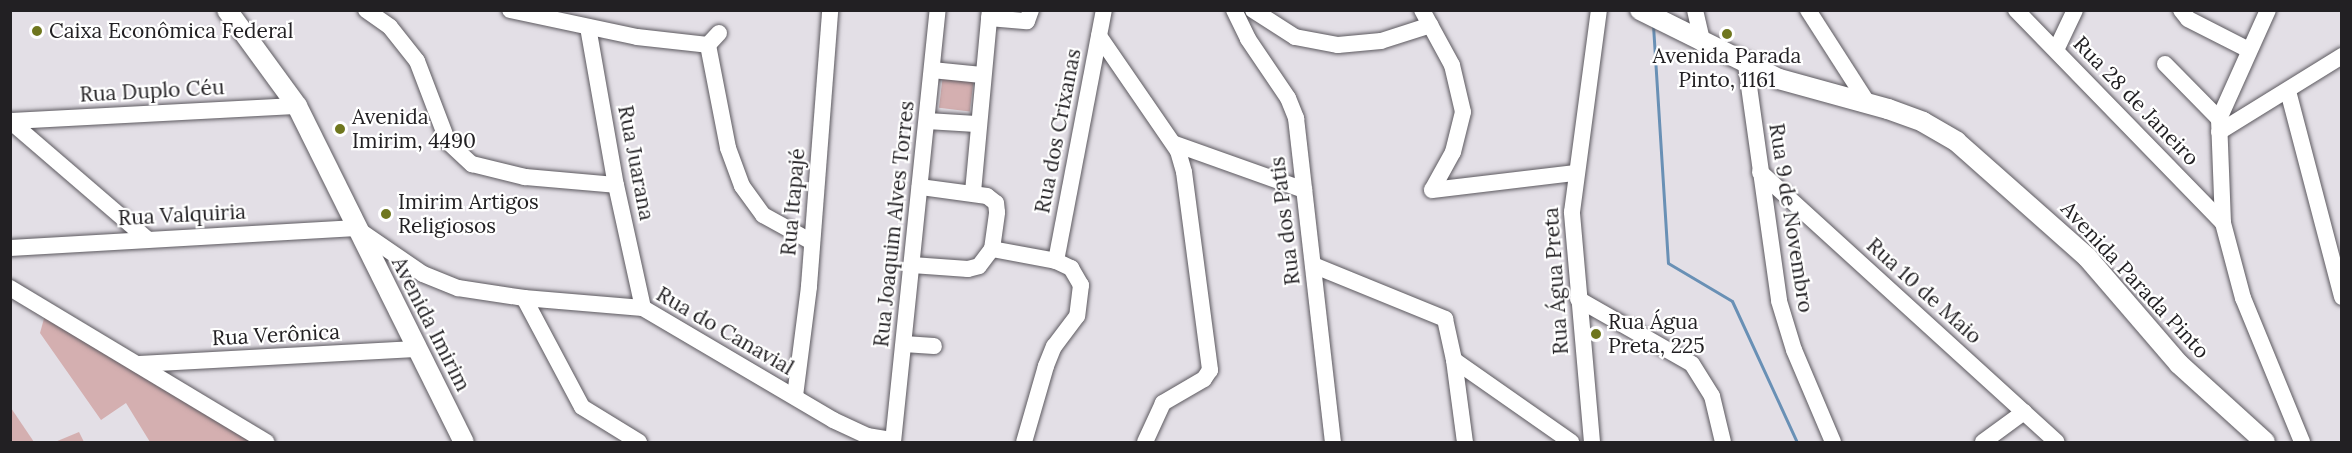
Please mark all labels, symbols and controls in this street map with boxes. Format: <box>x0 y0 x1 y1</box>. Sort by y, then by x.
place label: Caixa Econômica Federal <box>49 18 293 44</box>
marker: Caixa Econômica Federal <box>30 24 44 38</box>
marker: Avenida Parada Pinto, 1161 <box>1720 27 1734 41</box>
street label: Rua 28 de Janeiro <box>2068 31 2204 171</box>
place label: Avenida Parada Pinto, 1161 <box>1653 43 1801 93</box>
street label: Rua dos Crixanas <box>1030 47 1086 215</box>
street label: Rua Duplo Céu <box>79 75 225 107</box>
street label: Rua Joaquim Alves Torres <box>869 100 919 348</box>
street label: Rua Juarana <box>613 103 659 223</box>
place label: Avenida Imirim, 4490 <box>352 104 476 154</box>
marker: Avenida Imirim, 4490 <box>333 122 347 136</box>
street label: Rua 9 de Novembro <box>1764 122 1818 314</box>
street label: Rua Itapajé <box>776 147 810 257</box>
street label: Rua dos Patis <box>1265 155 1305 287</box>
place label: Imirim Artigos Religiosos <box>398 189 539 239</box>
street label: Avenida Parada Pinto <box>2056 196 2214 364</box>
street label: Rua Valquiria <box>117 199 247 231</box>
street label: Rua Água Preta <box>1538 206 1574 356</box>
marker: Imirim Artigos Religiosos <box>379 207 393 221</box>
street label: Rua 10 de Maio <box>1861 233 1987 349</box>
street label: Avenida Imirim <box>386 253 476 395</box>
street label: Rua do Canavial <box>652 282 798 380</box>
place label: Rua Água Preta, 225 <box>1608 309 1705 359</box>
street label: Rua Verônica <box>211 319 341 351</box>
marker: Rua Água Preta, 225 <box>1589 327 1603 341</box>

